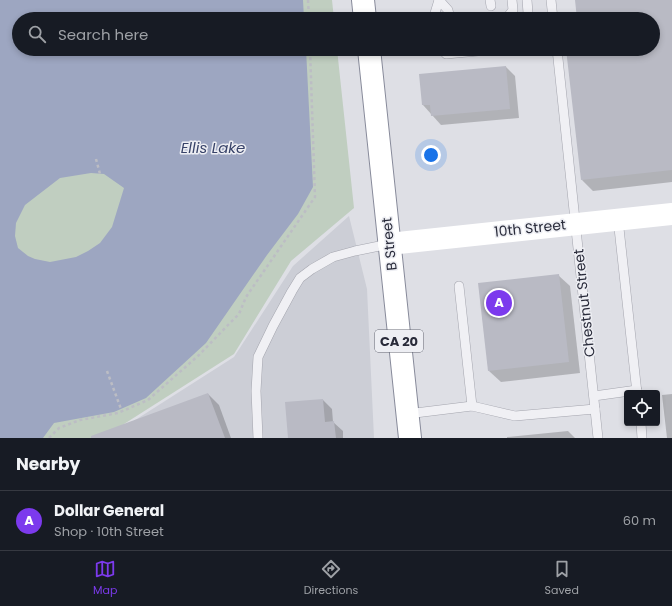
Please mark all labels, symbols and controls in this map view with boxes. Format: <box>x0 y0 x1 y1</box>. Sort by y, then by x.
search box <box>12 12 660 56</box>
icon: search <box>26 23 48 45</box>
text: Search here <box>58 24 148 45</box>
water label: Ellis Lake <box>181 137 245 158</box>
your location <box>421 145 441 165</box>
street label: 10th Street <box>493 214 567 242</box>
street label: B Street <box>376 216 402 272</box>
street label: Chestnut Street <box>568 248 600 358</box>
pin: A <box>486 288 512 318</box>
road number: CA 20 <box>375 330 423 352</box>
map controls <box>624 390 660 426</box>
button: locate <box>624 390 660 426</box>
text: Nearby <box>16 452 80 476</box>
text: Dollar General <box>54 500 164 521</box>
text: A <box>24 511 34 530</box>
text: 60 m <box>623 511 656 530</box>
text: Shop · 10th Street <box>54 522 164 541</box>
tab: Map <box>93 558 117 599</box>
tab: Directions <box>304 558 358 599</box>
tab: Saved <box>545 558 579 599</box>

